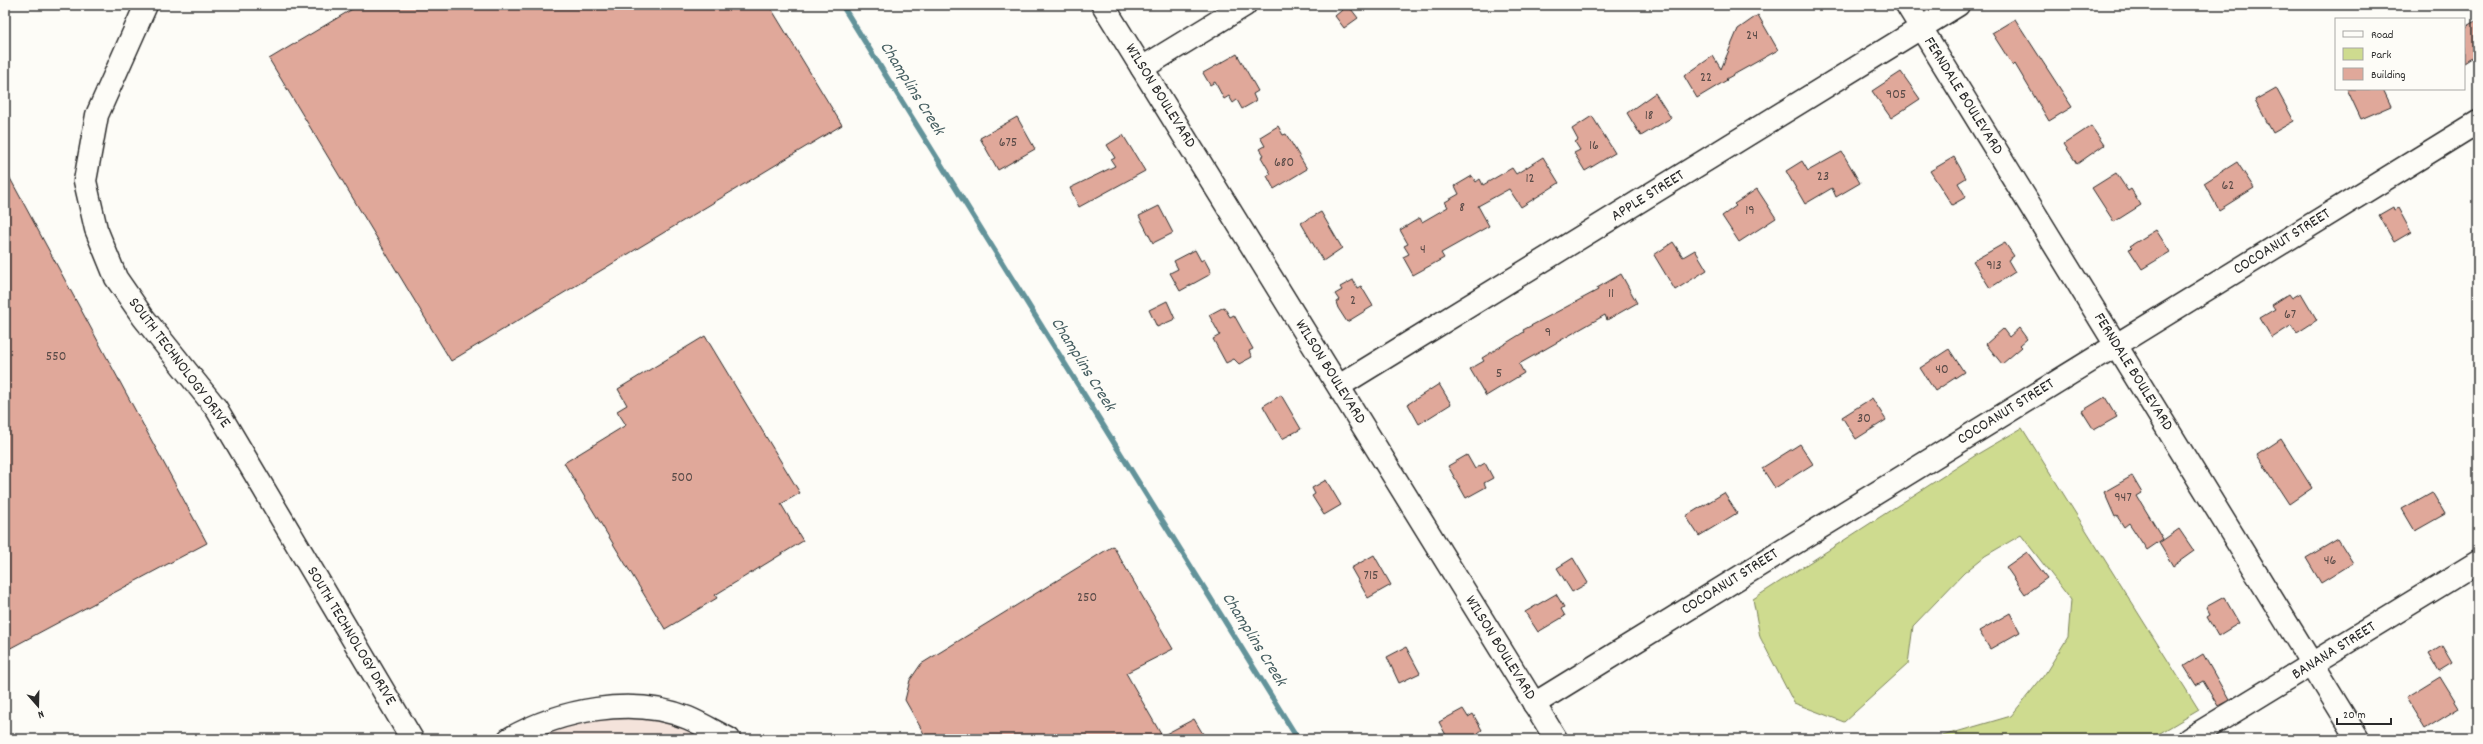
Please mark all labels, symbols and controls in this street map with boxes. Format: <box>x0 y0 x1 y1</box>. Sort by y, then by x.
legend <box>2335 18 2465 90</box>
house number: 24 <box>1746 26 1758 46</box>
text: Road <box>2371 27 2393 44</box>
street label: FERNDALE BOULEVARD <box>1917 33 2009 159</box>
water label: Champlins Creek <box>873 38 950 142</box>
street label: WILSON BOULEVARD <box>1119 39 1201 153</box>
text: Park <box>2371 47 2392 64</box>
text: Building <box>2371 67 2406 84</box>
house number: 22 <box>1700 68 1712 88</box>
house number: 905 <box>1886 85 1906 105</box>
house number: 18 <box>1645 106 1654 126</box>
house number: 675 <box>999 133 1017 153</box>
house number: 16 <box>1589 136 1599 156</box>
house number: 680 <box>1274 153 1294 173</box>
street label: APPLE STREET <box>1607 164 1690 228</box>
house number: 23 <box>1817 167 1829 187</box>
house number: 12 <box>1525 169 1535 189</box>
house number: 62 <box>2222 176 2234 196</box>
house number: 8 <box>1459 198 1465 218</box>
house number: 19 <box>1745 201 1755 221</box>
street label: COCOANUT STREET <box>2229 203 2336 281</box>
house number: 4 <box>1420 240 1426 260</box>
house number: 913 <box>1986 256 2002 276</box>
house number: 11 <box>1608 284 1614 304</box>
house number: 2 <box>1350 291 1356 311</box>
street label: SOUTH TECHNOLOGY DRIVE <box>122 293 236 434</box>
house number: 67 <box>2284 305 2296 325</box>
street label: FERNDALE BOULEVARD <box>2087 309 2179 435</box>
water label: Champlins Creek <box>1044 314 1121 418</box>
street label: WILSON BOULEVARD <box>1289 315 1371 429</box>
house number: 9 <box>1545 323 1551 343</box>
house number: 550 <box>46 347 66 367</box>
house number: 40 <box>1935 360 1949 380</box>
house number: 5 <box>1496 364 1502 384</box>
street label: COCOANUT STREET <box>1953 373 2060 451</box>
house number: 30 <box>1857 409 1871 429</box>
house number: 500 <box>671 468 693 488</box>
house number: 947 <box>2114 488 2132 508</box>
street label: COCOANUT STREET <box>1677 543 1784 621</box>
house number: 46 <box>2324 551 2336 571</box>
street label: SOUTH TECHNOLOGY DRIVE <box>300 562 402 710</box>
house number: 715 <box>1364 566 1378 586</box>
house number: 250 <box>1077 588 1097 608</box>
water label: Champlins Creek <box>1215 589 1292 693</box>
street label: WILSON BOULEVARD <box>1459 591 1541 705</box>
street label: BANANA STREET <box>2287 616 2381 686</box>
north arrow <box>18 686 58 726</box>
scale bar <box>2337 700 2391 726</box>
text: N <box>35 705 46 722</box>
text: 20 m <box>2343 707 2366 724</box>

